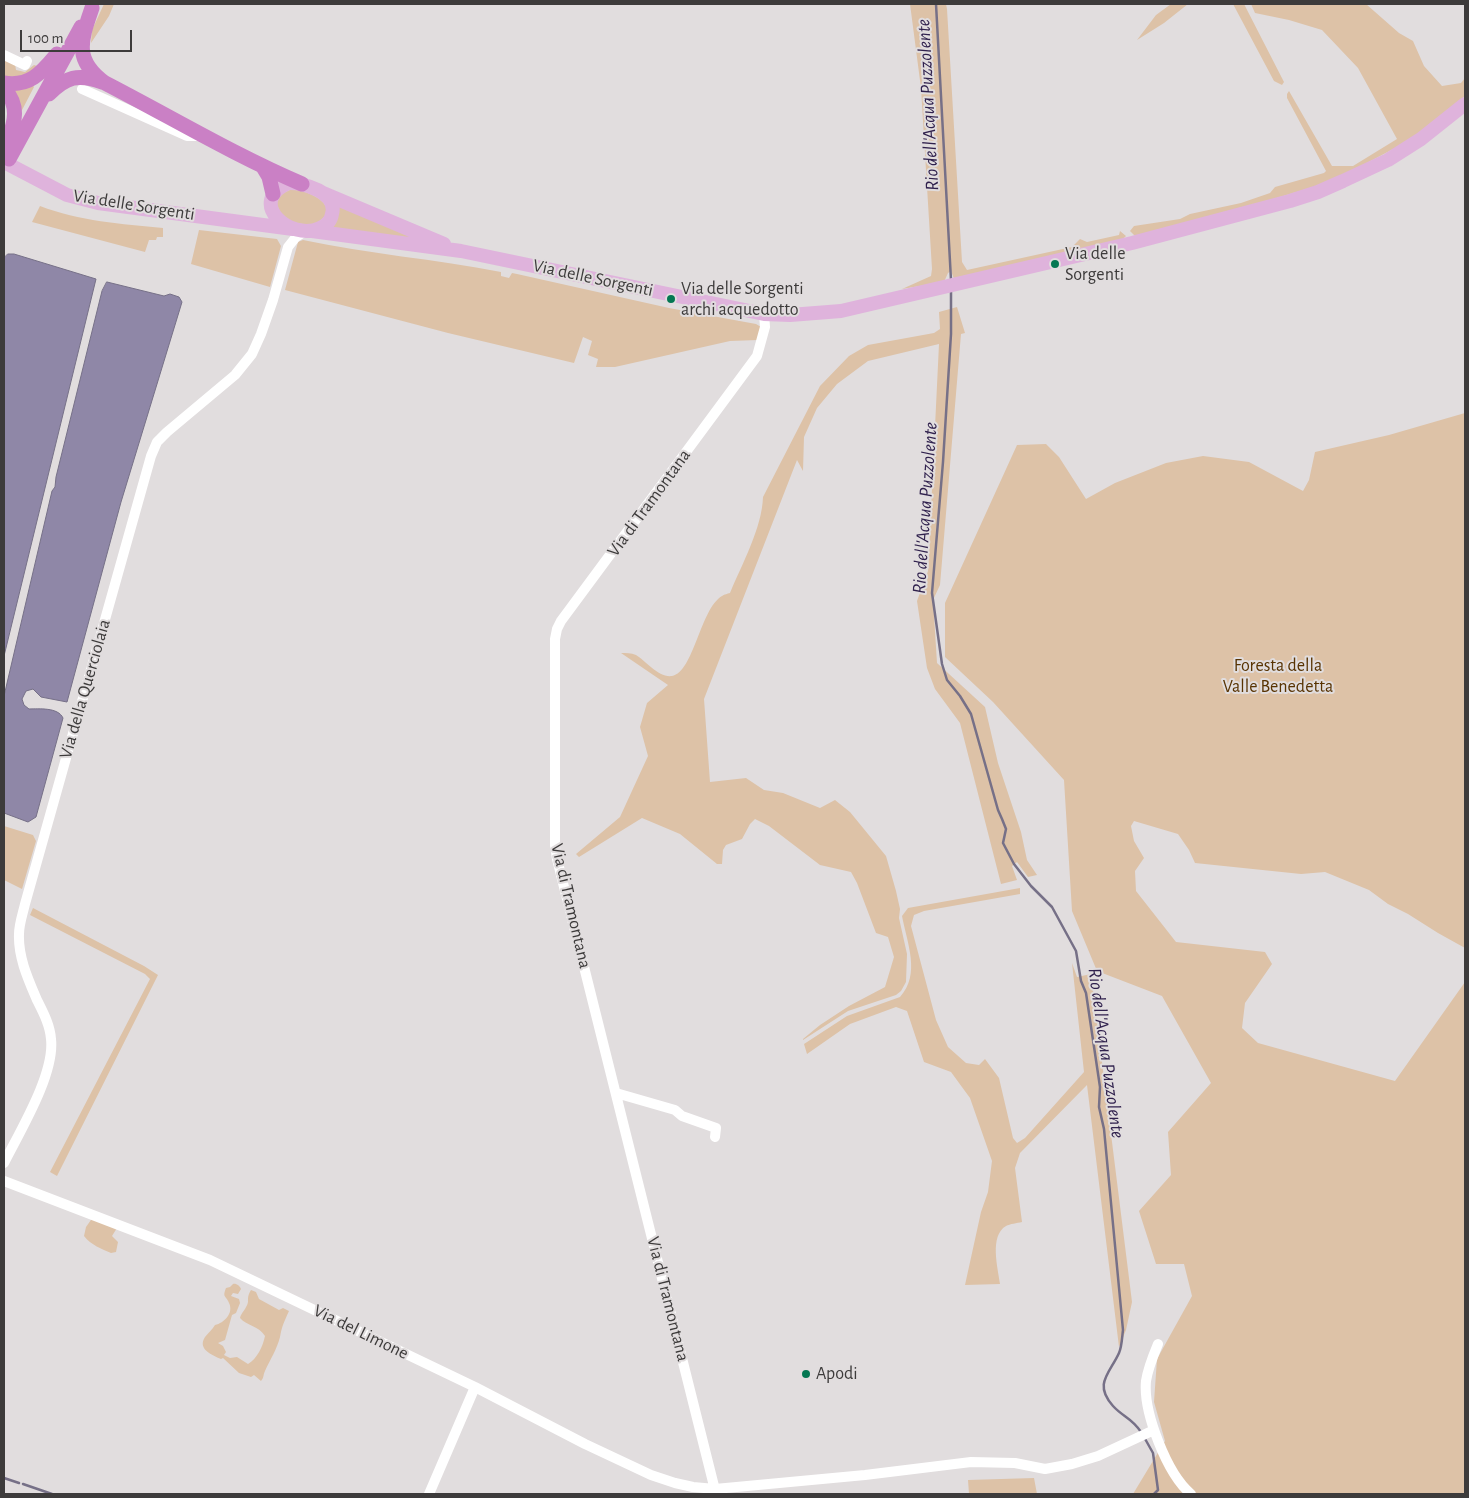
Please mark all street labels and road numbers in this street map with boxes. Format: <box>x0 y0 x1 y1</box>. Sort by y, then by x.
street label: Via delle Sorgenti <box>72 185 196 225</box>
street label: Via delle Sorgenti <box>531 255 655 301</box>
street label: Via di Tramontana <box>603 445 695 561</box>
street label: Via della Querciolaia <box>55 617 115 761</box>
street label: Via di Tramontana <box>546 841 596 971</box>
street label: Via di Tramontana <box>642 1234 694 1364</box>
street label: Via del Limone <box>310 1300 412 1364</box>

